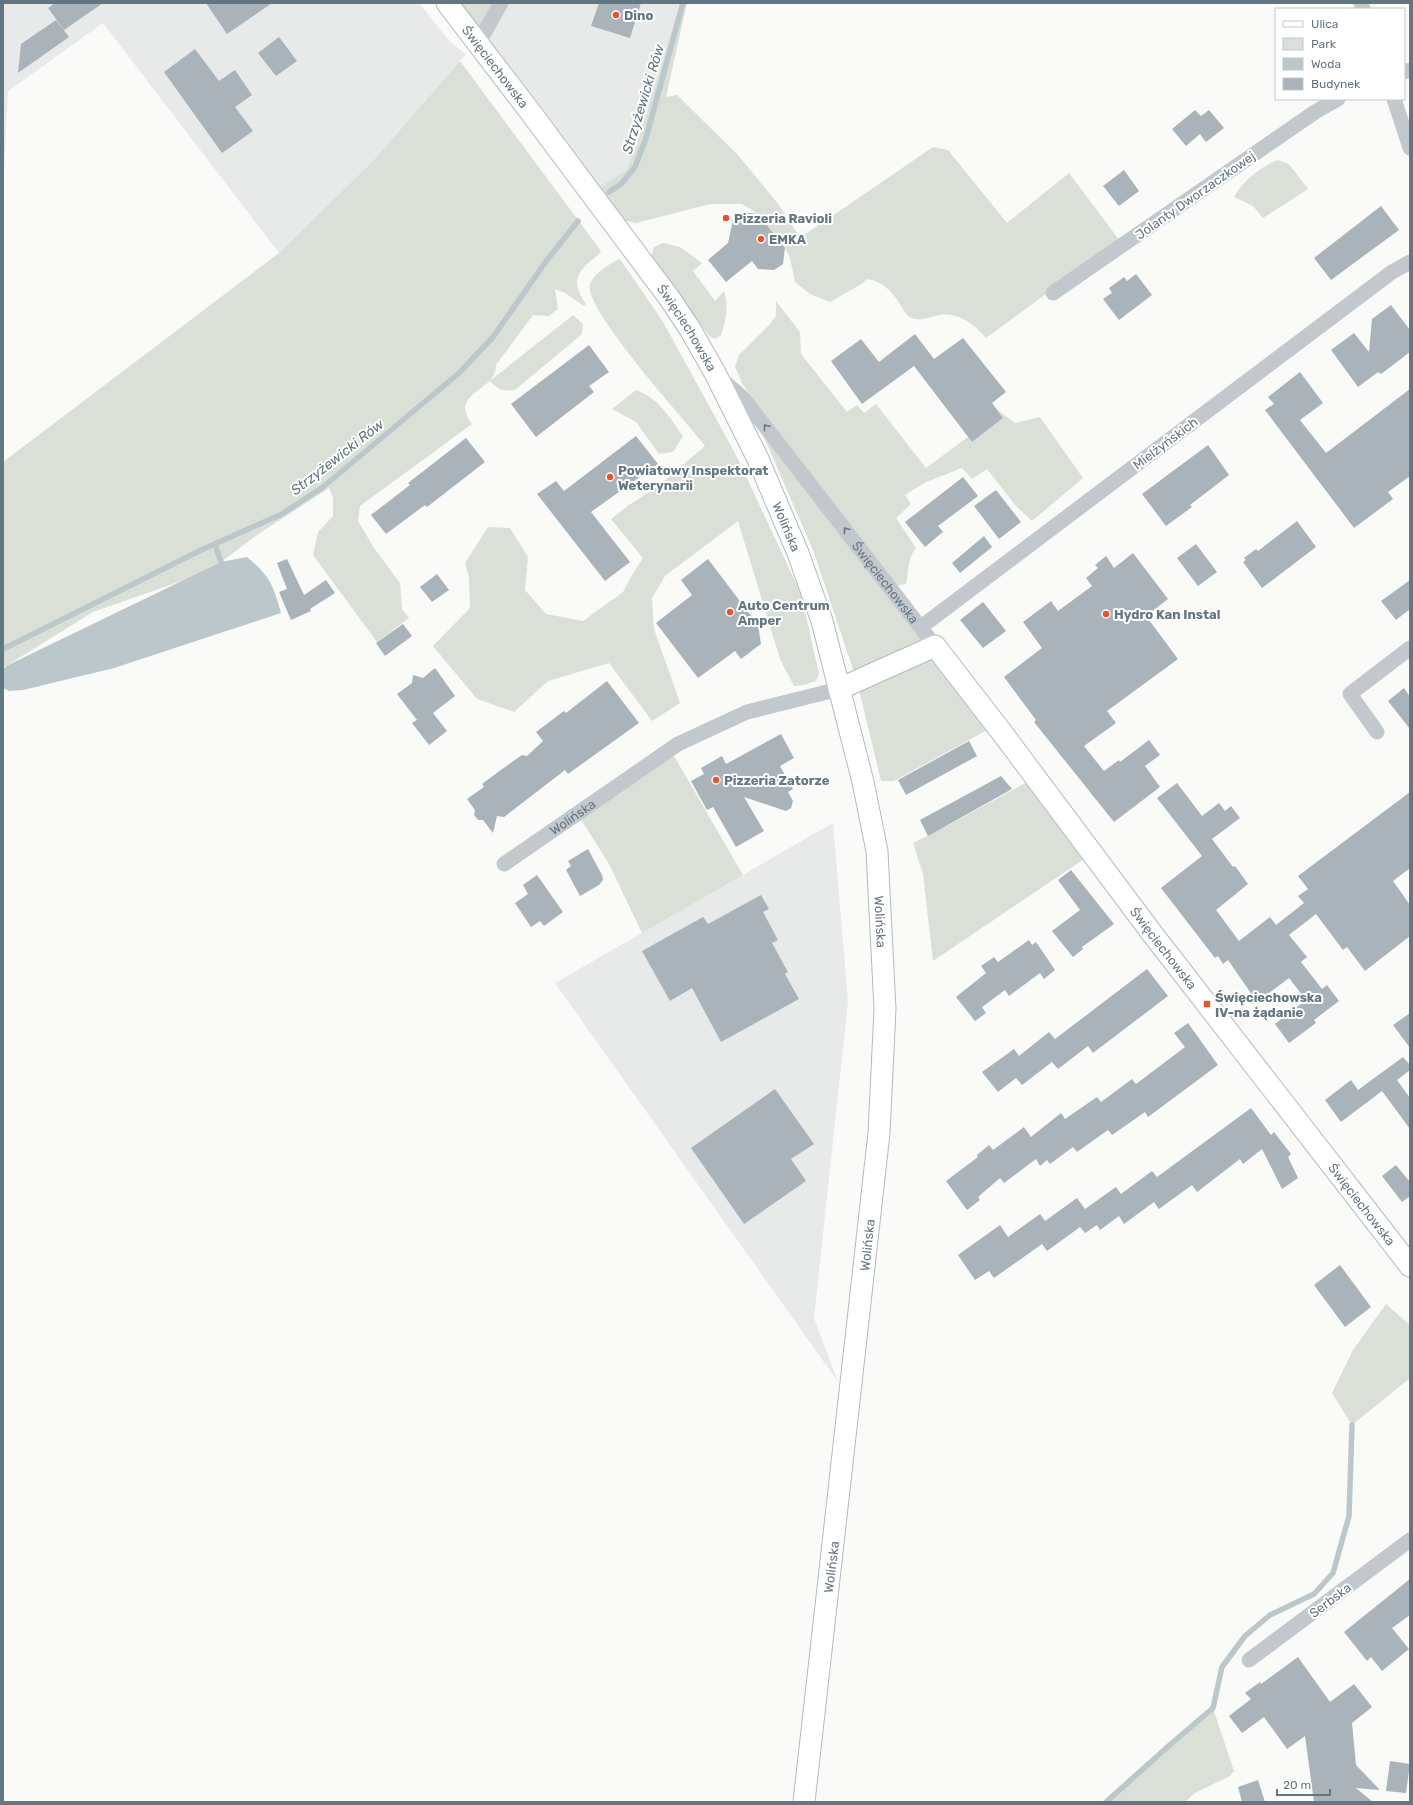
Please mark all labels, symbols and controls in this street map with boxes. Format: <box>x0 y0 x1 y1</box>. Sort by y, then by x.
place label: Dino <box>624 8 653 23</box>
legend <box>1275 8 1405 100</box>
marker: Dino <box>611 10 621 20</box>
text: Ulica <box>1311 17 1338 31</box>
street label: Święciechowska <box>459 23 531 111</box>
text: Park <box>1311 37 1337 51</box>
water label: Strzyżewicki Rów <box>619 42 668 156</box>
text: Woda <box>1311 57 1341 71</box>
text: Budynek <box>1311 77 1361 91</box>
street label: Jolanty Dworzaczkowej <box>1133 148 1258 242</box>
place label: Pizzeria Ravioli <box>734 211 832 226</box>
marker: Pizzeria Ravioli <box>721 213 731 223</box>
place label: EMKA <box>769 232 807 247</box>
marker: EMKA <box>756 234 766 244</box>
street label: Święciechowska <box>654 282 719 374</box>
street label: Mielżyńskich <box>1130 414 1201 473</box>
water label: Strzyżewicki Rów <box>287 415 388 499</box>
one-way arrow <box>764 424 771 431</box>
place label: Powiatowy Inspektorat Weterynarii <box>618 463 768 493</box>
marker: Powiatowy Inspektorat Weterynarii <box>605 472 615 482</box>
street label: Wolińska <box>769 500 803 554</box>
one-way arrow <box>843 527 850 534</box>
street label: Święciechowska <box>849 538 922 626</box>
place label: Auto Centrum Amper <box>738 598 830 628</box>
marker: Auto Centrum Amper <box>725 607 735 617</box>
place label: Hydro Kan Instal <box>1114 607 1220 622</box>
marker: Hydro Kan Instal <box>1101 609 1111 619</box>
place label: Pizzeria Zatorze <box>724 773 830 788</box>
marker: Pizzeria Zatorze <box>711 775 721 785</box>
street label: Wolińska <box>547 796 598 838</box>
street label: Wolińska <box>871 895 889 948</box>
street label: Święciechowska <box>1127 904 1200 992</box>
place label: Święciechowska IV-na żądanie <box>1215 989 1322 1021</box>
marker: Święciechowska IV-na żądanie <box>1202 999 1212 1009</box>
street label: Święciechowska <box>1325 1160 1398 1248</box>
street label: Wolińska <box>857 1218 878 1272</box>
street label: Wolińska <box>821 1540 842 1594</box>
street label: Serbska <box>1306 1580 1354 1621</box>
scale bar <box>1277 1771 1330 1797</box>
text: 20 m <box>1283 1778 1311 1792</box>

